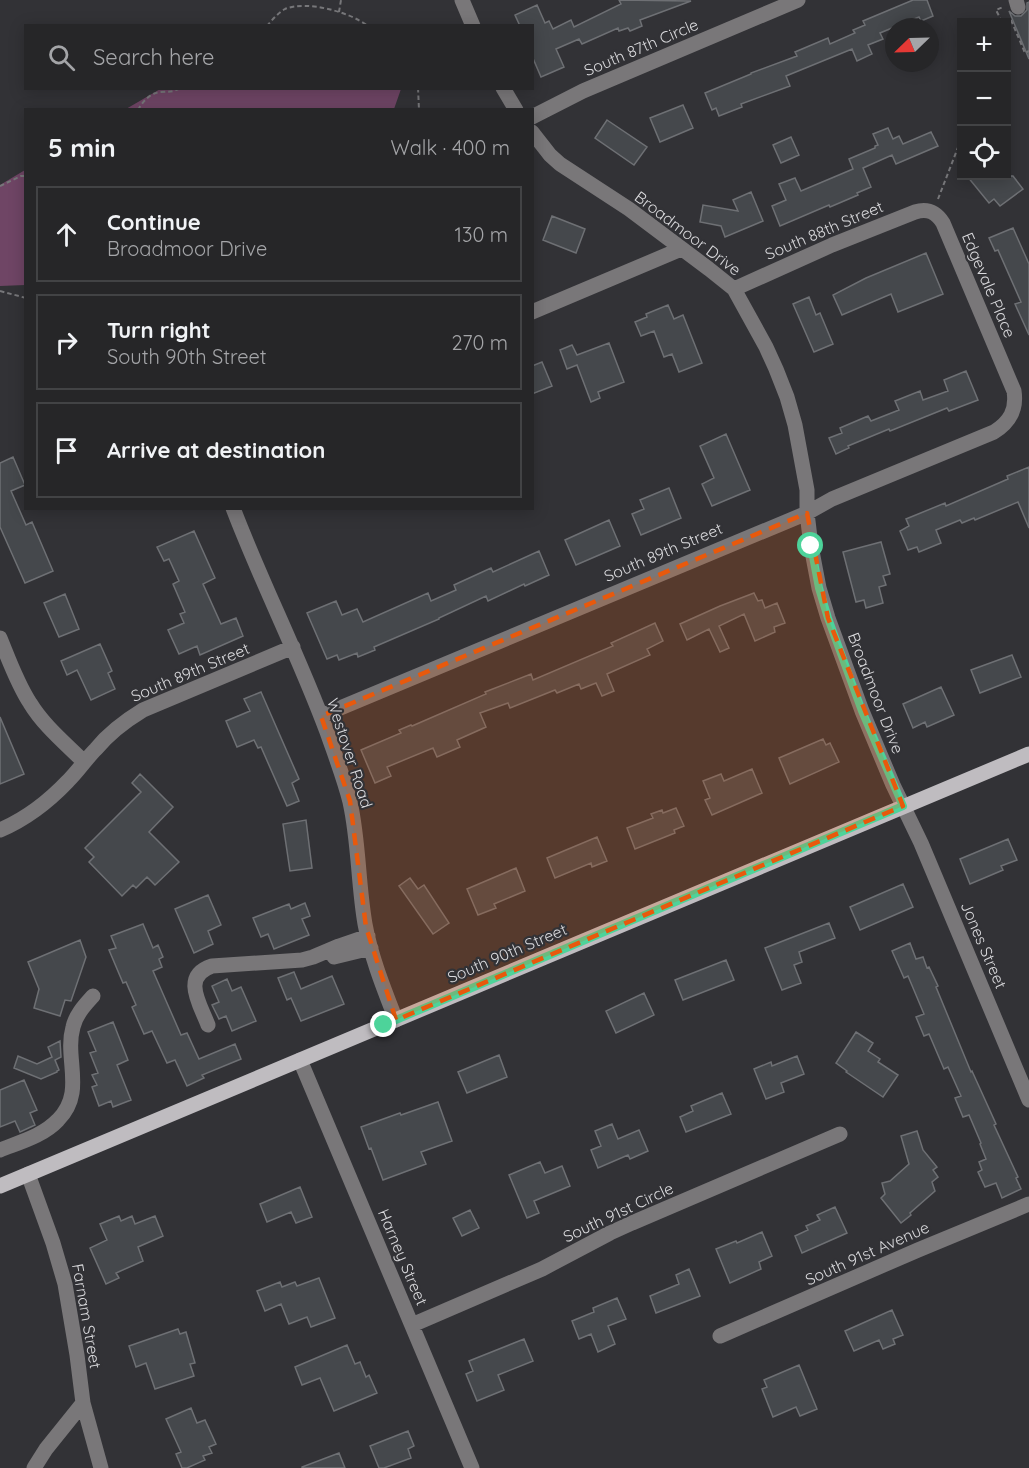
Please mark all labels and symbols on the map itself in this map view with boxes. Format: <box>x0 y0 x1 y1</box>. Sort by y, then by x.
street label: South 87th Circle <box>581 14 701 80</box>
north arrow <box>885 18 939 72</box>
street label: Broadmoor Drive <box>631 186 745 280</box>
street label: South 88th Street <box>762 196 886 264</box>
street label: Edgevale Place <box>958 229 1020 341</box>
street label: South 89th Street <box>601 518 725 586</box>
route start <box>797 532 823 558</box>
street label: Broadmoor Drive <box>844 630 908 756</box>
street label: South 89th Street <box>128 638 252 706</box>
street label: Westover Road <box>323 696 377 810</box>
street label: Jones Street <box>957 898 1011 992</box>
street label: South 90th Street <box>444 919 570 987</box>
route end <box>370 1011 396 1037</box>
street label: South 91st Circle <box>560 1178 676 1246</box>
street label: Harney Street <box>374 1206 432 1308</box>
street label: South 91st Avenue <box>802 1217 932 1289</box>
street label: Farnam Street <box>68 1262 106 1370</box>

